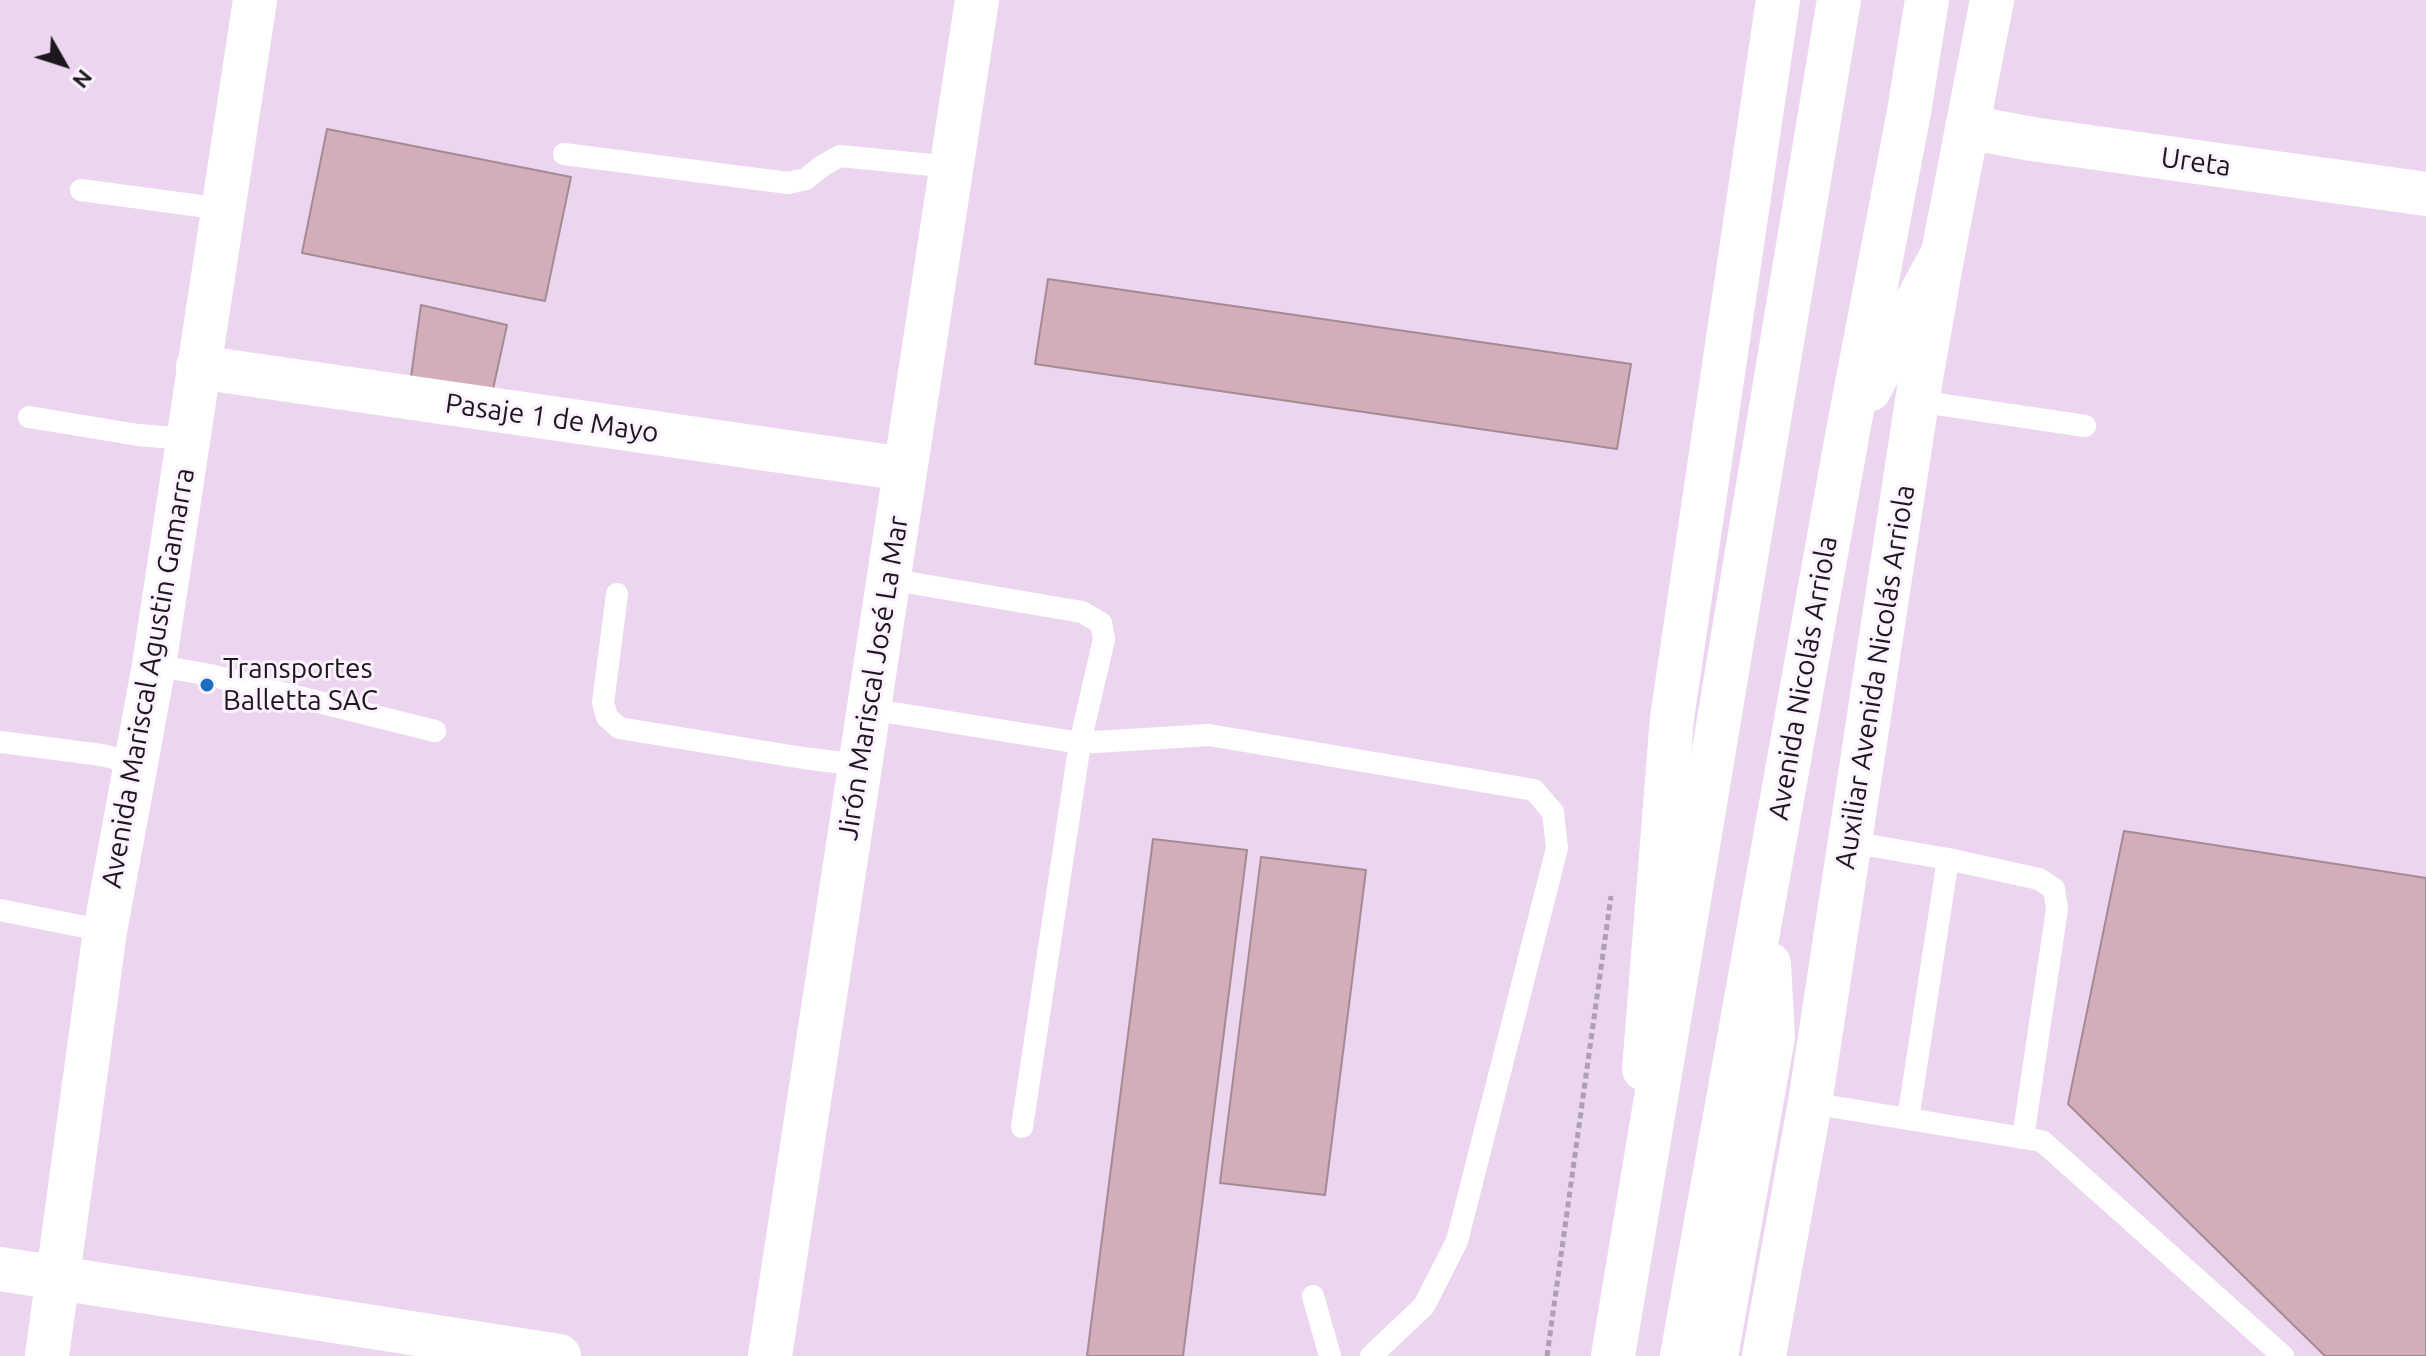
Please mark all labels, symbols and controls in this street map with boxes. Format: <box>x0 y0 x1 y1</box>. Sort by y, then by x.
north arrow <box>24 24 104 104</box>
text: N <box>68 65 98 94</box>
street label: Ureta <box>2159 140 2233 184</box>
street label: Pasaje 1 de Mayo <box>443 386 661 450</box>
street label: Avenida Mariscal Agustin Gamarra <box>94 465 202 891</box>
street label: Auxiliar Avenida Nicolás Arriola <box>1828 483 1922 871</box>
street label: Jirón Mariscal José La Mar <box>831 513 915 843</box>
street label: Avenida Nicolás Arriola <box>1761 533 1845 823</box>
place label: Transportes Balletta SAC <box>223 652 378 718</box>
marker: Transportes Balletta SAC <box>198 676 216 694</box>

